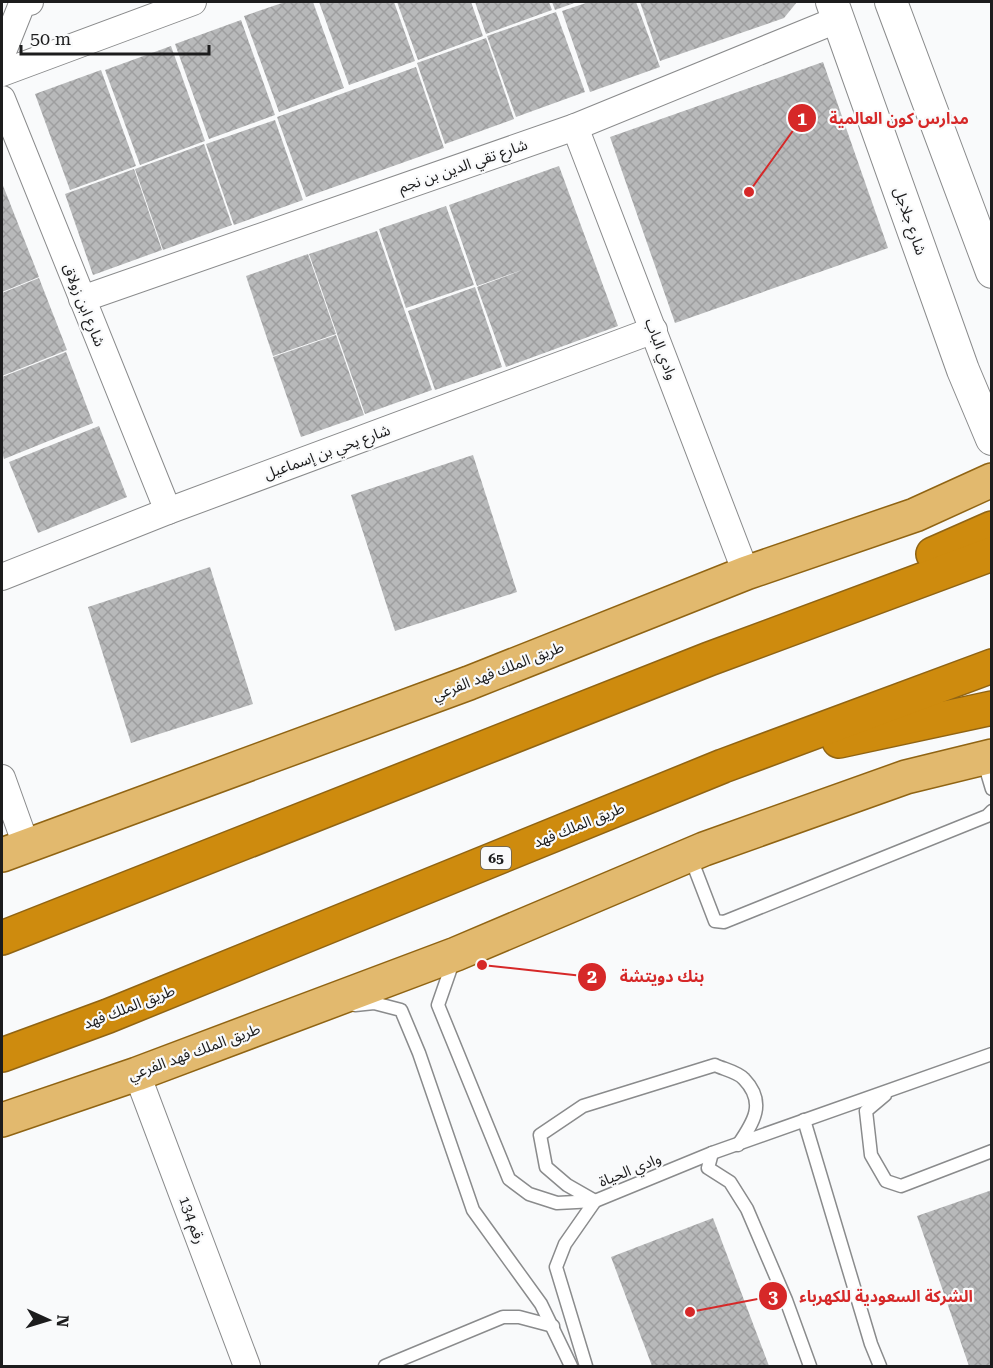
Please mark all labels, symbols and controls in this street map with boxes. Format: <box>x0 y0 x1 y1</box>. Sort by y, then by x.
scale bar <box>21 18 208 56</box>
text: 50 m <box>30 28 71 49</box>
callout: مدارس كون العالمية <box>787 101 980 135</box>
text: 1 <box>797 108 807 129</box>
text: مدارس كون العالمية <box>829 109 969 128</box>
street label: شارع تقي الدين بن نجم <box>396 135 531 199</box>
street label: شارع جلاجل <box>887 185 930 259</box>
street label: شارع ابن زولاق <box>56 261 109 350</box>
street label: وادي الباب <box>639 316 681 383</box>
street label: شارع يحي بن إسماعيل <box>261 421 394 486</box>
street label: طريق الملك فهد الفرعي <box>430 638 567 707</box>
street label: طريق الملك فهد <box>531 799 628 852</box>
road number: 65 <box>481 847 511 869</box>
callout: بنك دويتشة <box>577 960 716 994</box>
text: 2 <box>587 966 597 987</box>
text: بنك دويتشة <box>620 967 704 986</box>
street label: طريق الملك فهد <box>81 981 178 1034</box>
street label: طريق الملك فهد الفرعي <box>125 1020 263 1087</box>
street label: وادي الحياة <box>596 1149 665 1193</box>
street label: رقم 134 <box>173 1194 209 1247</box>
callout: الشركة السعودية للكهرباء <box>758 1279 985 1313</box>
text: 3 <box>768 1286 778 1307</box>
text: الشركة السعودية للكهرباء <box>799 1287 973 1306</box>
north arrow <box>18 1290 78 1350</box>
text: N <box>53 1314 72 1328</box>

